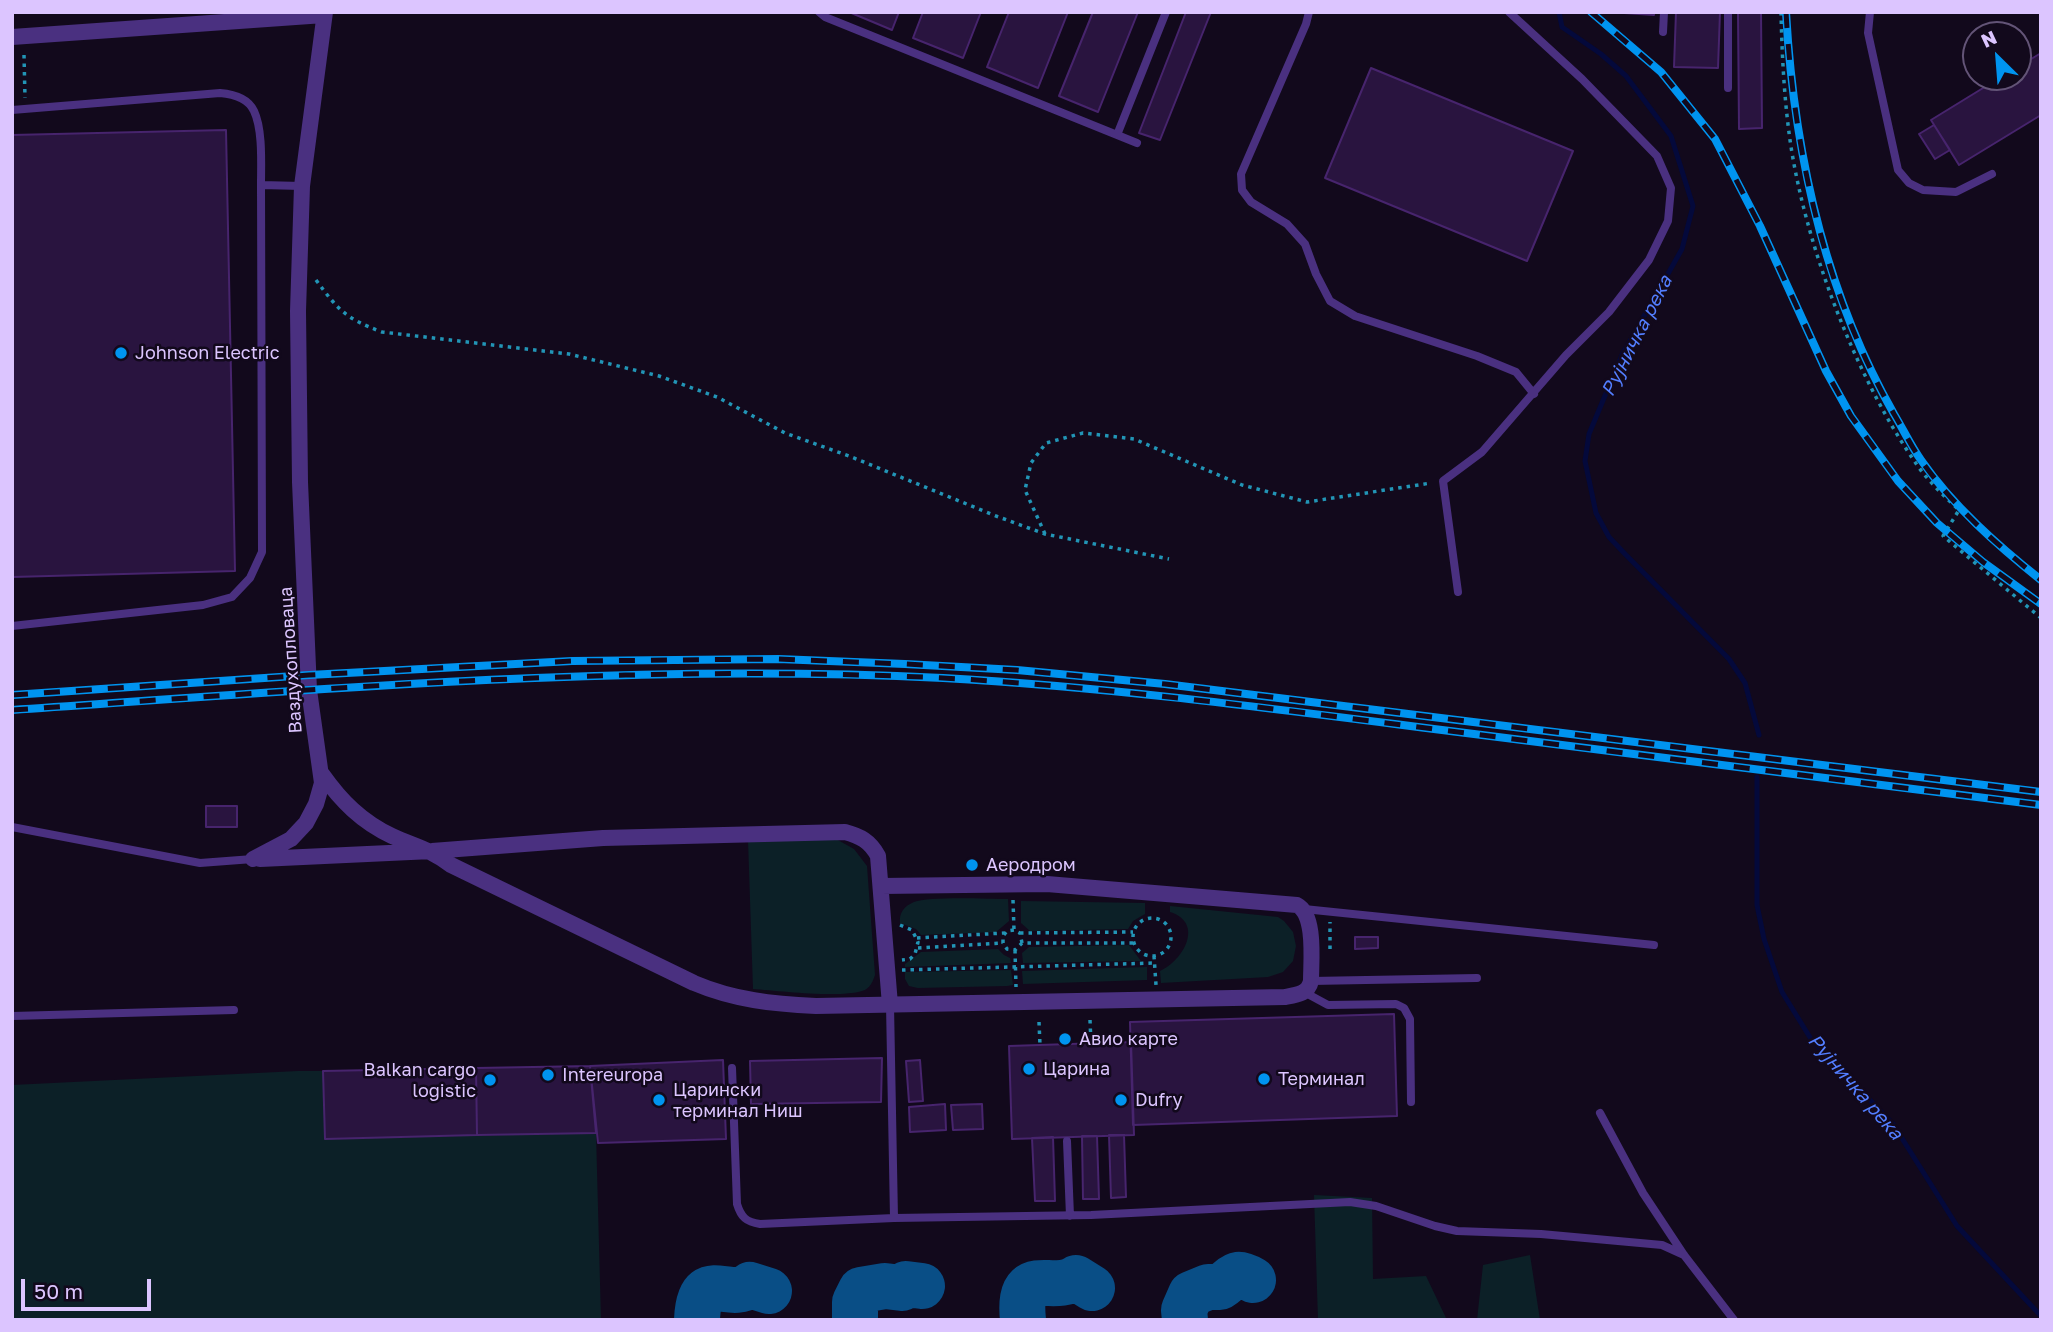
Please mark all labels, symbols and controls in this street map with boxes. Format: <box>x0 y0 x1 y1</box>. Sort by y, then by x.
north arrow <box>1962 21 2032 91</box>
text: N <box>1977 25 2000 52</box>
water label: Рујничка река <box>1597 272 1677 400</box>
place label: Johnson Electric <box>135 342 280 364</box>
marker: Johnson Electric <box>113 345 129 361</box>
street label: Ваздухопловаца <box>275 586 307 734</box>
place label: Аеродром <box>986 854 1076 876</box>
marker: Аеродром <box>964 857 980 873</box>
place label: Авио карте <box>1079 1028 1178 1050</box>
water label: Рујничка река <box>1803 1029 1907 1145</box>
marker: Авио карте <box>1057 1031 1073 1047</box>
place label: Царина <box>1043 1058 1110 1080</box>
place label: Balkan cargo logistic <box>364 1059 476 1102</box>
marker: Царина <box>1021 1061 1037 1077</box>
place label: Intereuropa <box>562 1064 663 1086</box>
marker: Intereuropa <box>540 1067 556 1083</box>
place label: Терминал <box>1278 1068 1365 1090</box>
marker: Терминал <box>1256 1071 1272 1087</box>
marker: Balkan cargo logistic <box>482 1072 498 1088</box>
place label: Царински терминал Ниш <box>673 1079 803 1122</box>
place label: Dufry <box>1135 1089 1183 1111</box>
marker: Царински терминал Ниш <box>651 1092 667 1108</box>
marker: Dufry <box>1113 1092 1129 1108</box>
scale bar <box>24 1266 154 1310</box>
text: 50 m <box>34 1278 83 1304</box>

